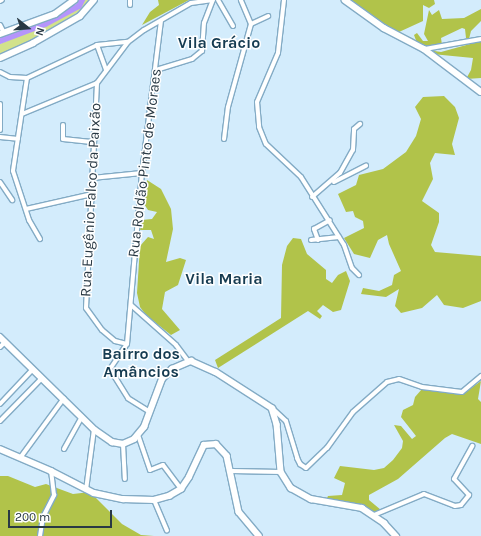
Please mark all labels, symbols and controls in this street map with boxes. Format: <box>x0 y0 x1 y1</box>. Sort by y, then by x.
north arrow <box>8 8 48 48</box>
text: N <box>33 26 47 37</box>
district label: Vila Grácio <box>178 33 260 53</box>
street label: Rua Roldão Pinto de Moraes <box>124 68 166 258</box>
street label: Rua Eugênio Falco da Paixão <box>77 102 105 298</box>
district label: Vila Maria <box>185 269 263 289</box>
district label: Bairro dos Amâncios <box>102 344 180 382</box>
scale bar <box>10 502 114 528</box>
text: 200 m <box>15 510 50 524</box>

